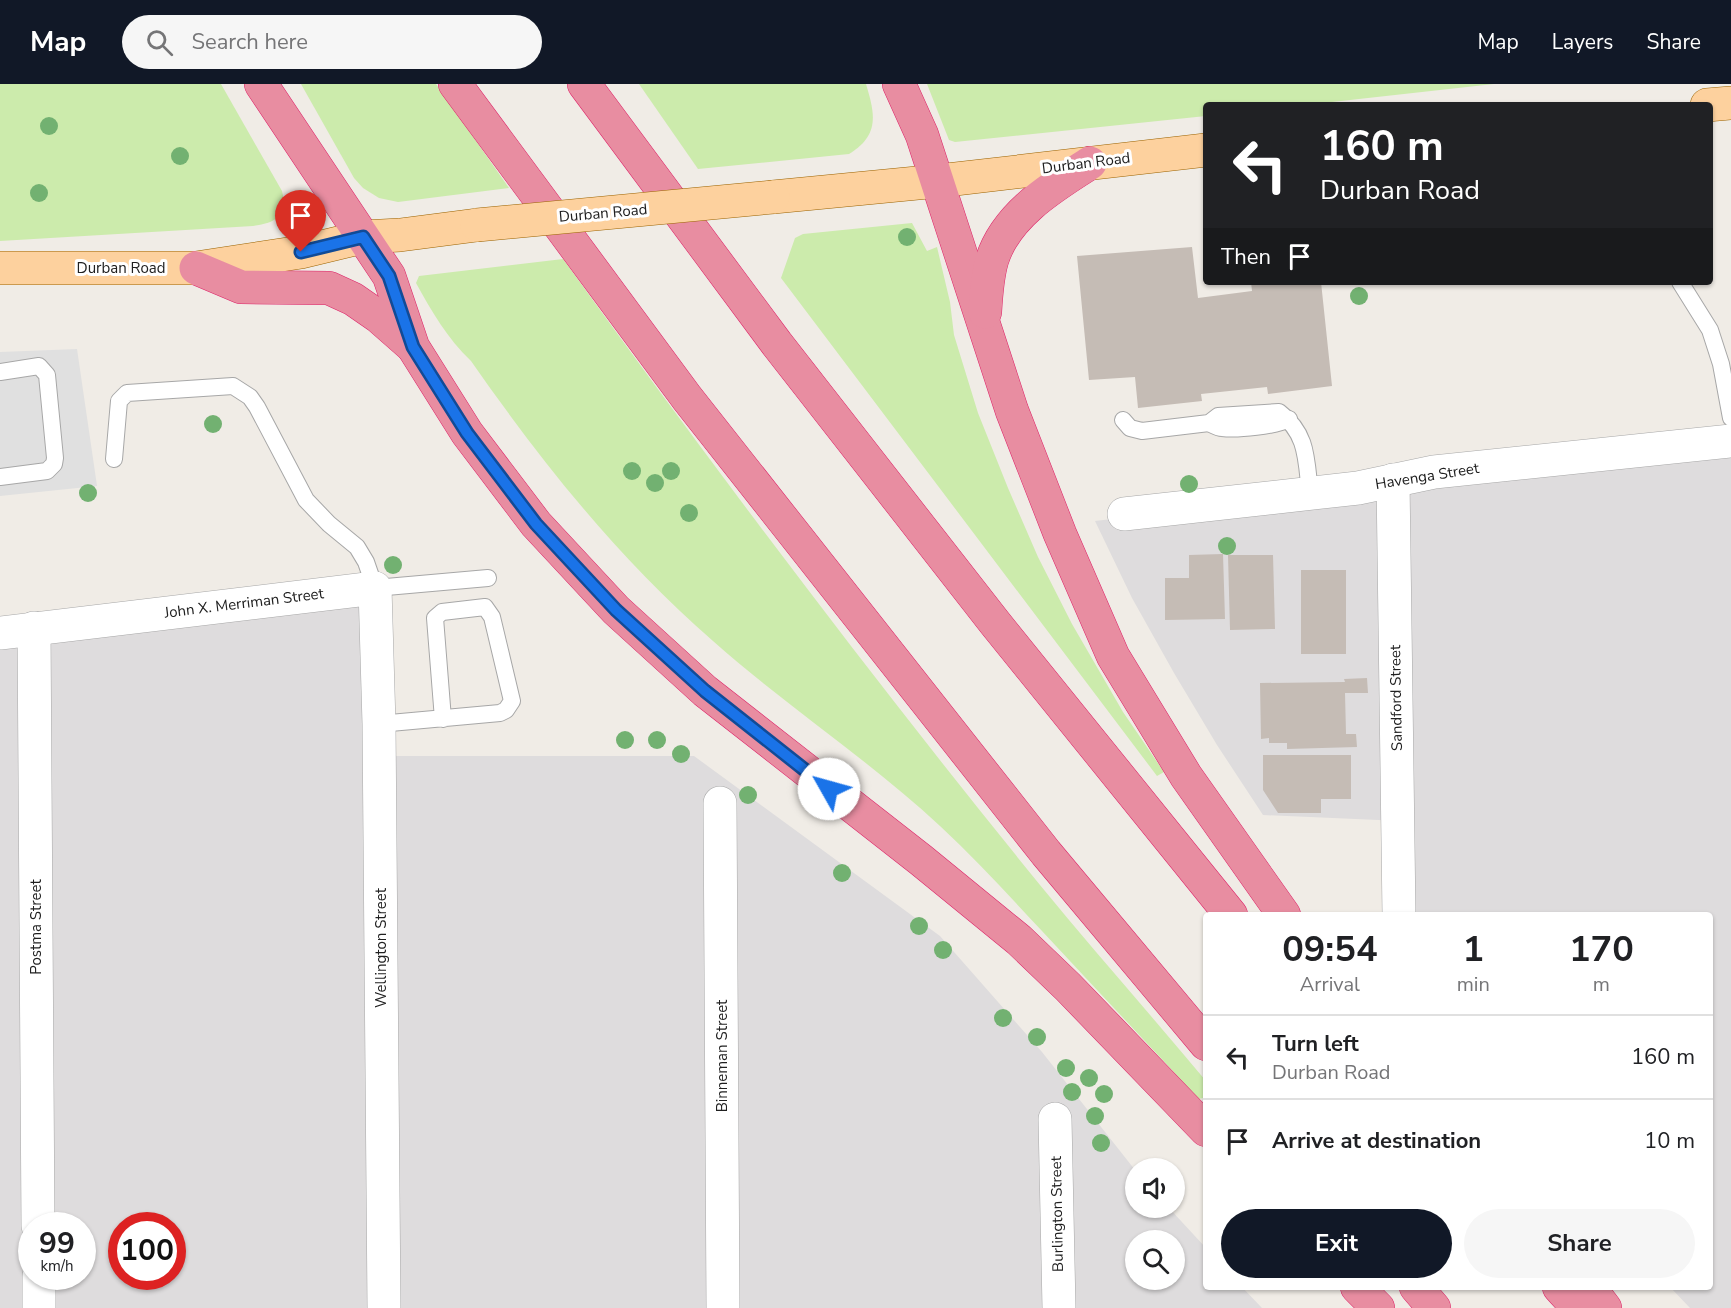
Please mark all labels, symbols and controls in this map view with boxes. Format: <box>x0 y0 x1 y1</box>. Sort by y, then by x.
search box <box>122 15 542 69</box>
text: Map <box>30 23 86 61</box>
icon: search <box>143 26 176 59</box>
text: Search here <box>191 27 308 57</box>
text: Map <box>1477 28 1519 56</box>
text: Layers <box>1552 28 1613 56</box>
text: Share <box>1646 28 1701 56</box>
text: 160 m <box>1320 118 1444 175</box>
icon: left <box>1221 126 1299 204</box>
street label: Durban Road <box>1041 148 1131 178</box>
text: Durban Road <box>1320 172 1480 209</box>
pin <box>275 190 326 252</box>
icon: arrive <box>284 199 317 232</box>
street label: Durban Road <box>558 199 648 227</box>
icon: arrive <box>1283 240 1316 273</box>
text: Then <box>1221 242 1271 272</box>
street label: Durban Road <box>77 258 165 278</box>
street label: Havenga Street <box>1374 458 1481 494</box>
street label: John X. Merriman Street <box>162 583 326 623</box>
street label: Sandford Street <box>1385 644 1407 751</box>
position arrow <box>797 757 861 821</box>
street label: Postma Street <box>26 879 46 975</box>
street label: Wellington Street <box>371 887 391 1008</box>
text: 09:54 <box>1282 925 1378 974</box>
text: 1 <box>1462 925 1484 974</box>
text: 170 <box>1569 925 1634 974</box>
text: Arrival <box>1300 971 1360 998</box>
text: min <box>1457 971 1490 998</box>
text: m <box>1593 971 1610 998</box>
street label: Binneman Street <box>712 999 732 1112</box>
text: Turn left <box>1272 1029 1359 1059</box>
icon: left <box>1221 1041 1254 1074</box>
text: 160 m <box>1631 1042 1695 1072</box>
text: Durban Road <box>1272 1059 1391 1086</box>
icon: arrive <box>1221 1125 1254 1158</box>
text: Arrive at destination <box>1272 1126 1481 1156</box>
text: 10 m <box>1644 1126 1695 1156</box>
street label: Burlington Street <box>1046 1155 1068 1272</box>
map controls <box>1125 1158 1185 1290</box>
button: sound <box>1125 1158 1185 1218</box>
button: Exit <box>1221 1209 1452 1278</box>
button: Share <box>1464 1209 1695 1278</box>
speed limit sign: 100 <box>108 1212 186 1290</box>
text: 99 <box>39 1223 75 1264</box>
button: search <box>1125 1230 1185 1290</box>
text: km/h <box>40 1256 74 1276</box>

